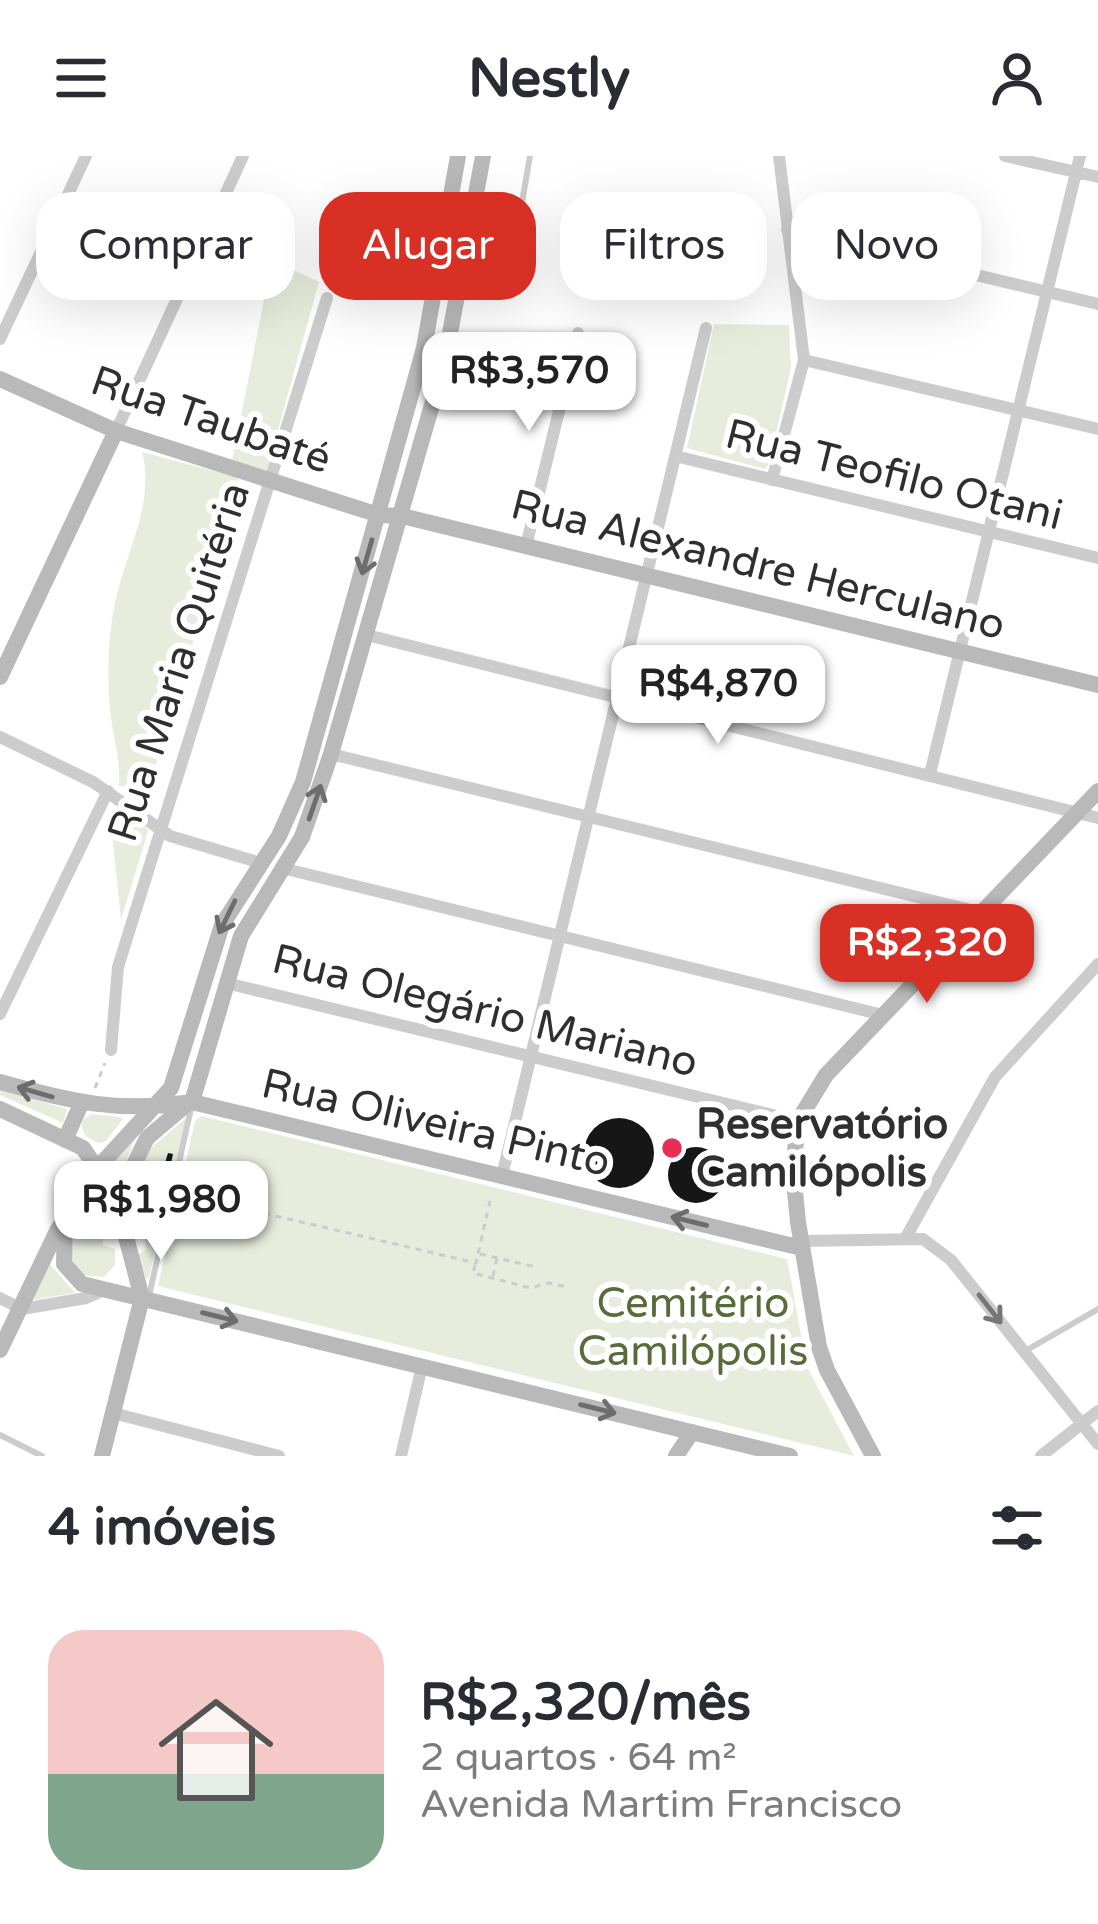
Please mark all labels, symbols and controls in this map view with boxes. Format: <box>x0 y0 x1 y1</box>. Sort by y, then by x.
icon: menu <box>48 45 114 111</box>
icon: person <box>984 45 1050 111</box>
text: Nestly <box>468 46 630 111</box>
chip: Comprar <box>36 192 295 300</box>
chip: Alugar <box>319 192 536 300</box>
chip: Filtros <box>560 192 767 300</box>
chip: Novo <box>791 192 981 300</box>
pin: R$3,570 <box>418 332 640 434</box>
text: R$3,570 <box>449 347 609 394</box>
street label: Rua Taubaté <box>84 355 338 485</box>
street label: Rua Teofilo Otani <box>720 408 1068 542</box>
street label: Rua Maria Quitéria <box>97 476 261 848</box>
street label: Rua Alexandre Herculano <box>506 479 1010 651</box>
one-way arrow <box>355 537 377 575</box>
pin: R$4,870 <box>607 645 829 747</box>
text: R$4,870 <box>638 660 798 707</box>
one-way arrow <box>306 784 327 821</box>
one-way arrow <box>214 898 237 934</box>
pin: R$2,320 <box>816 904 1038 1006</box>
text: R$2,320 <box>847 919 1007 966</box>
street label: Rua Olegário Mariano <box>267 933 703 1089</box>
street label: Rua Oliveira Pinto <box>257 1058 615 1188</box>
one-way arrow <box>17 1080 55 1102</box>
place label: Reservatório Camilópolis <box>696 1099 948 1198</box>
marker: Reservatório Camilópolis <box>659 1135 685 1161</box>
pin: R$1,980 <box>50 1161 272 1263</box>
text: R$1,980 <box>81 1176 241 1223</box>
one-way arrow <box>670 1209 708 1231</box>
park label: Cemitério Camilópolis <box>578 1278 808 1377</box>
one-way arrow <box>976 1293 1003 1325</box>
one-way arrow <box>200 1307 238 1329</box>
one-way arrow <box>579 1399 617 1421</box>
icon: filters <box>984 1495 1050 1561</box>
text: 4 imóveis <box>48 1497 276 1559</box>
text: R$2,320/mês <box>420 1672 751 1734</box>
icon: home <box>144 1678 288 1822</box>
text: 2 quartos · 64 m² <box>420 1734 737 1781</box>
text: Avenida Martim Francisco <box>420 1781 902 1828</box>

